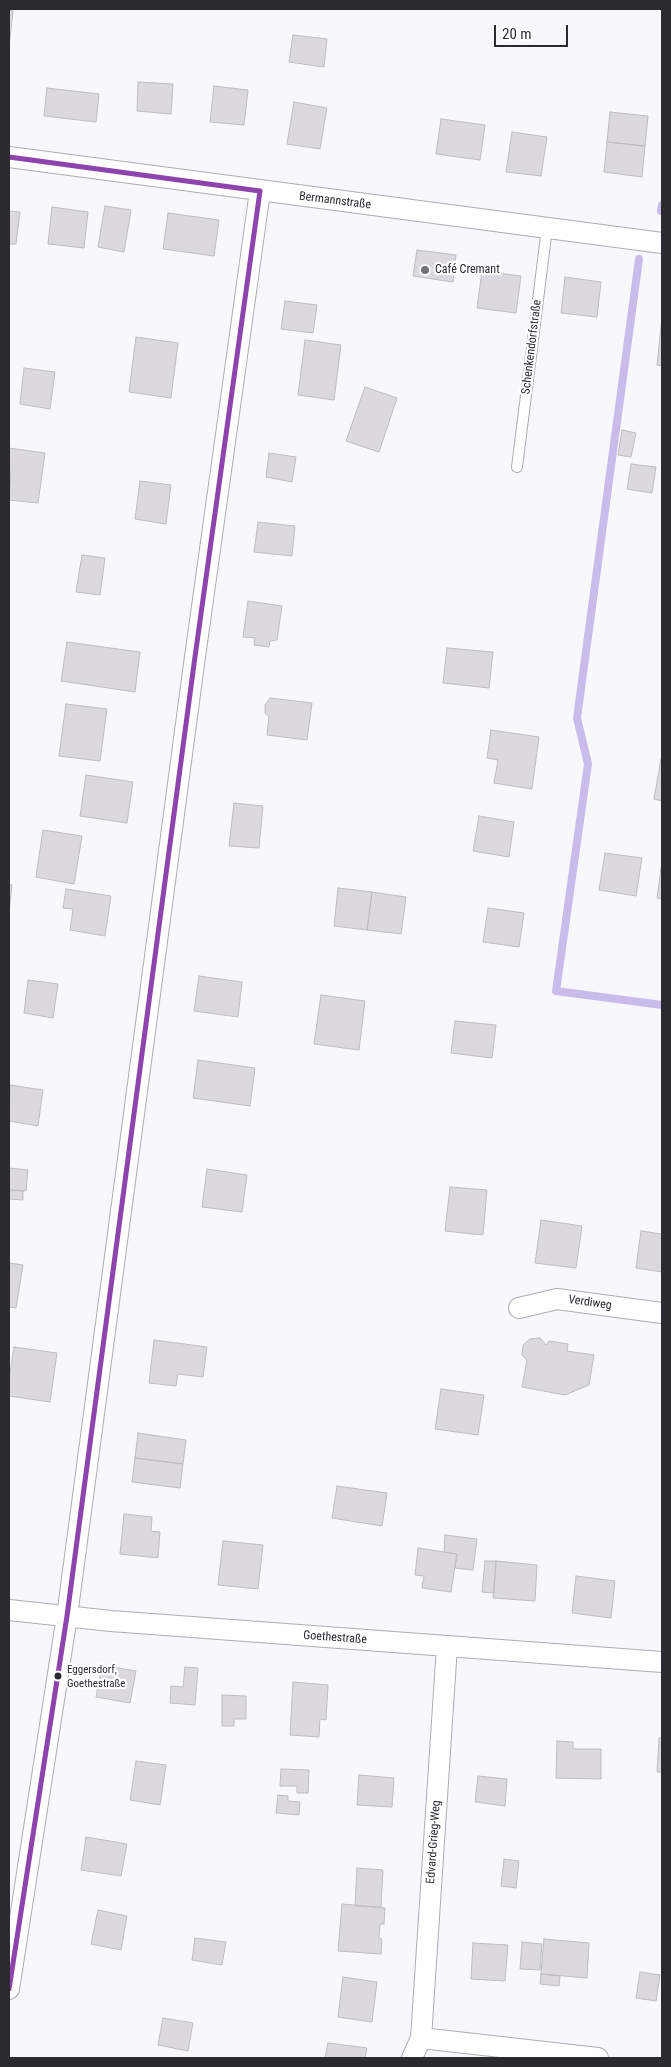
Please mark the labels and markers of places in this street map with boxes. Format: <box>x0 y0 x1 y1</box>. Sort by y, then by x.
place label: Café Cremant <box>435 263 500 277</box>
marker: Café Cremant <box>419 264 431 276</box>
place label: Eggersdorf, Goethestraße <box>67 1663 125 1689</box>
marker: Eggersdorf, Goethestraße <box>53 1671 63 1681</box>

